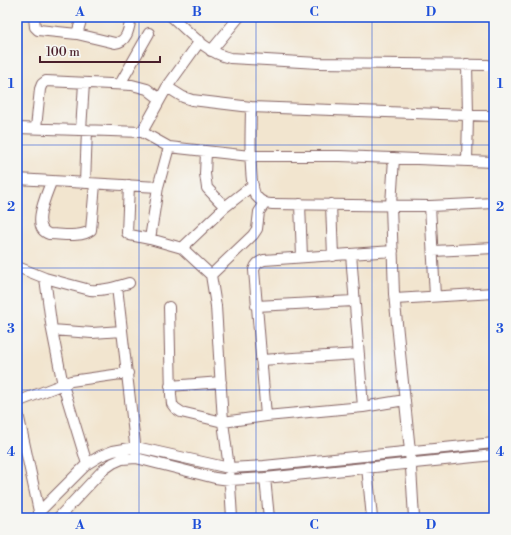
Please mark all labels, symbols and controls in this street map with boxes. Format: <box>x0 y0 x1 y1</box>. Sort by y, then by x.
text: A <box>74 4 85 20</box>
text: B <box>192 4 202 20</box>
text: C <box>309 4 319 20</box>
text: D <box>426 4 436 20</box>
scale bar <box>40 38 160 64</box>
text: 100 m <box>46 45 80 60</box>
text: 1 <box>8 76 15 92</box>
text: 1 <box>497 76 504 92</box>
text: 2 <box>7 199 15 215</box>
text: 2 <box>496 199 504 215</box>
text: 3 <box>7 321 15 337</box>
text: 3 <box>496 321 504 337</box>
text: 4 <box>7 444 16 460</box>
text: 4 <box>496 444 505 460</box>
text: A <box>74 517 85 533</box>
text: B <box>192 517 202 533</box>
text: C <box>309 517 319 533</box>
text: D <box>426 517 436 533</box>

